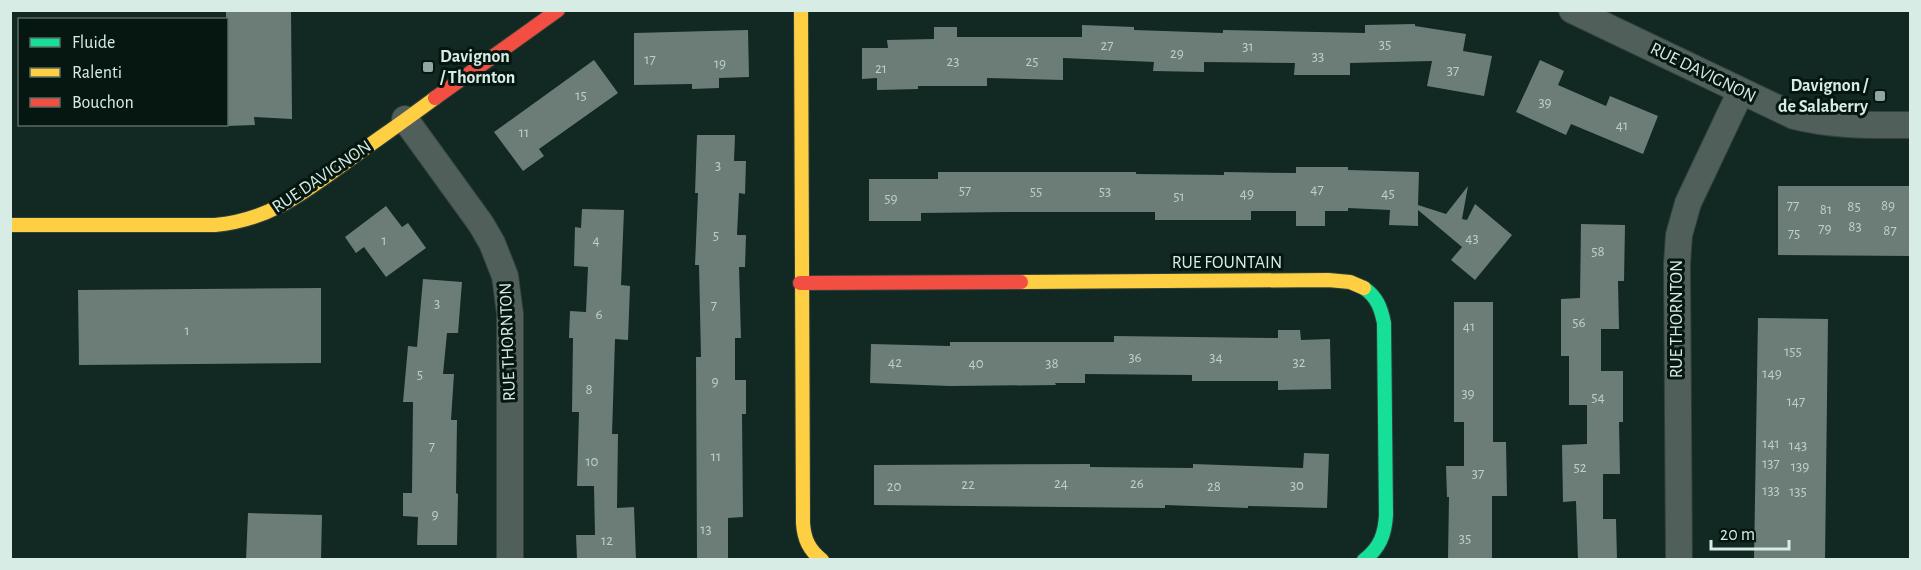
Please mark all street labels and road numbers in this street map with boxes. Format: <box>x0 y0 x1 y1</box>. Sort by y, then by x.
street label: RUE DAVIGNON <box>1647 40 1759 106</box>
street label: RUE DAVIGNON <box>269 137 375 217</box>
street label: RUE FOUNTAIN <box>1172 254 1282 272</box>
street label: RUE THORNTON <box>1668 260 1686 378</box>
street label: RUE THORNTON <box>497 282 519 402</box>

